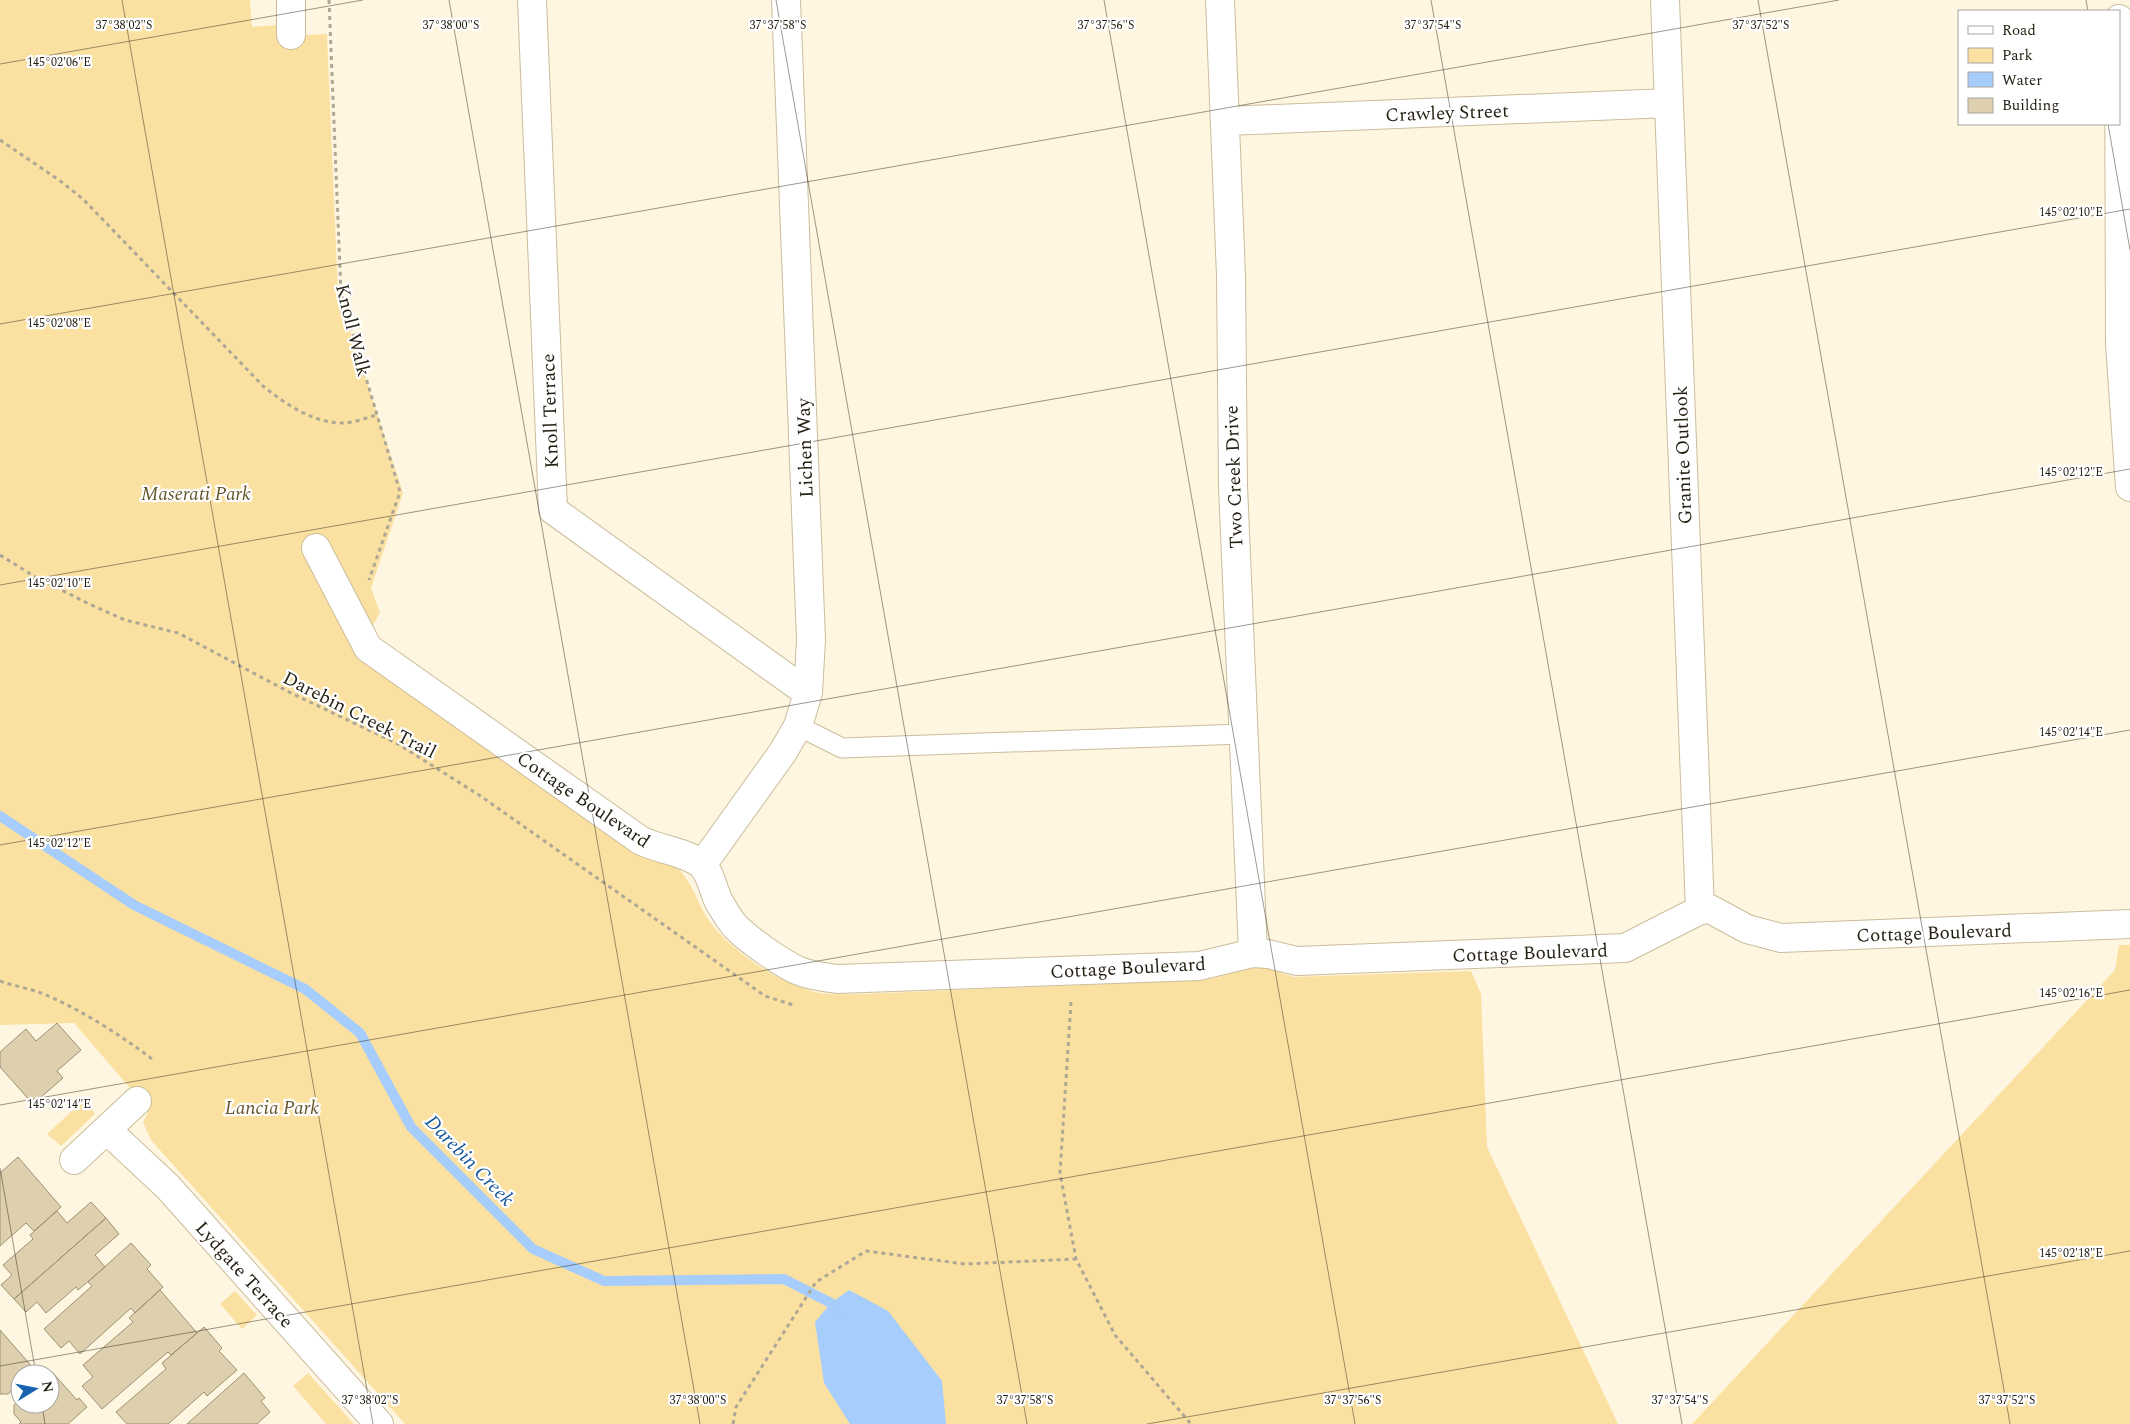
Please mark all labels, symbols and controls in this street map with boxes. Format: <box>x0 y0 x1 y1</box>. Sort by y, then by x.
legend <box>1958 10 2120 125</box>
text: 37°38'02"S <box>96 16 152 35</box>
text: 37°38'00"S <box>423 16 479 35</box>
text: 37°37'58"S <box>750 16 806 35</box>
text: 37°37'56"S <box>1078 16 1134 35</box>
text: 37°37'54"S <box>1405 16 1461 35</box>
text: 37°37'52"S <box>1733 16 1789 35</box>
text: Road <box>2002 19 2036 42</box>
text: Park <box>2002 44 2033 67</box>
text: 145°02'06"E <box>27 53 91 72</box>
text: Water <box>2002 69 2042 92</box>
text: Building <box>2002 94 2059 117</box>
street label: Crawley Street <box>1385 97 1510 130</box>
text: 145°02'10"E <box>2039 203 2103 222</box>
street label: Knoll Walk <box>327 281 378 380</box>
text: 145°02'08"E <box>27 314 91 333</box>
street label: Knoll Terrace <box>534 353 567 469</box>
street label: Granite Outlook <box>1667 385 1700 525</box>
street label: Lichen Way <box>789 397 822 498</box>
street label: Two Creek Drive <box>1217 405 1251 549</box>
text: 145°02'12"E <box>2039 463 2103 482</box>
park label: Maserati Park <box>141 480 251 509</box>
text: 145°02'10"E <box>27 574 91 593</box>
street label: Darebin Creek Trail <box>277 664 441 767</box>
text: 145°02'14"E <box>2039 723 2103 742</box>
street label: Cottage Boulevard <box>510 745 656 856</box>
text: 145°02'12"E <box>27 834 91 853</box>
street label: Cottage Boulevard <box>1856 916 2012 951</box>
street label: Cottage Boulevard <box>1452 936 1608 971</box>
street label: Cottage Boulevard <box>1050 950 1207 987</box>
text: 145°02'16"E <box>2039 984 2103 1003</box>
park label: Lancia Park <box>225 1094 319 1123</box>
text: 145°02'14"E <box>27 1095 91 1114</box>
water label: Darebin Creek <box>417 1108 522 1214</box>
street label: Lydgate Terrace <box>188 1215 300 1335</box>
text: 145°02'18"E <box>2039 1244 2103 1263</box>
north arrow <box>10 1364 60 1414</box>
text: N <box>36 1379 59 1394</box>
text: 37°38'02"S <box>342 1391 398 1410</box>
text: 37°38'00"S <box>670 1391 726 1410</box>
text: 37°37'58"S <box>997 1391 1053 1410</box>
text: 37°37'56"S <box>1325 1391 1381 1410</box>
text: 37°37'54"S <box>1652 1391 1708 1410</box>
text: 37°37'52"S <box>1979 1391 2035 1410</box>

